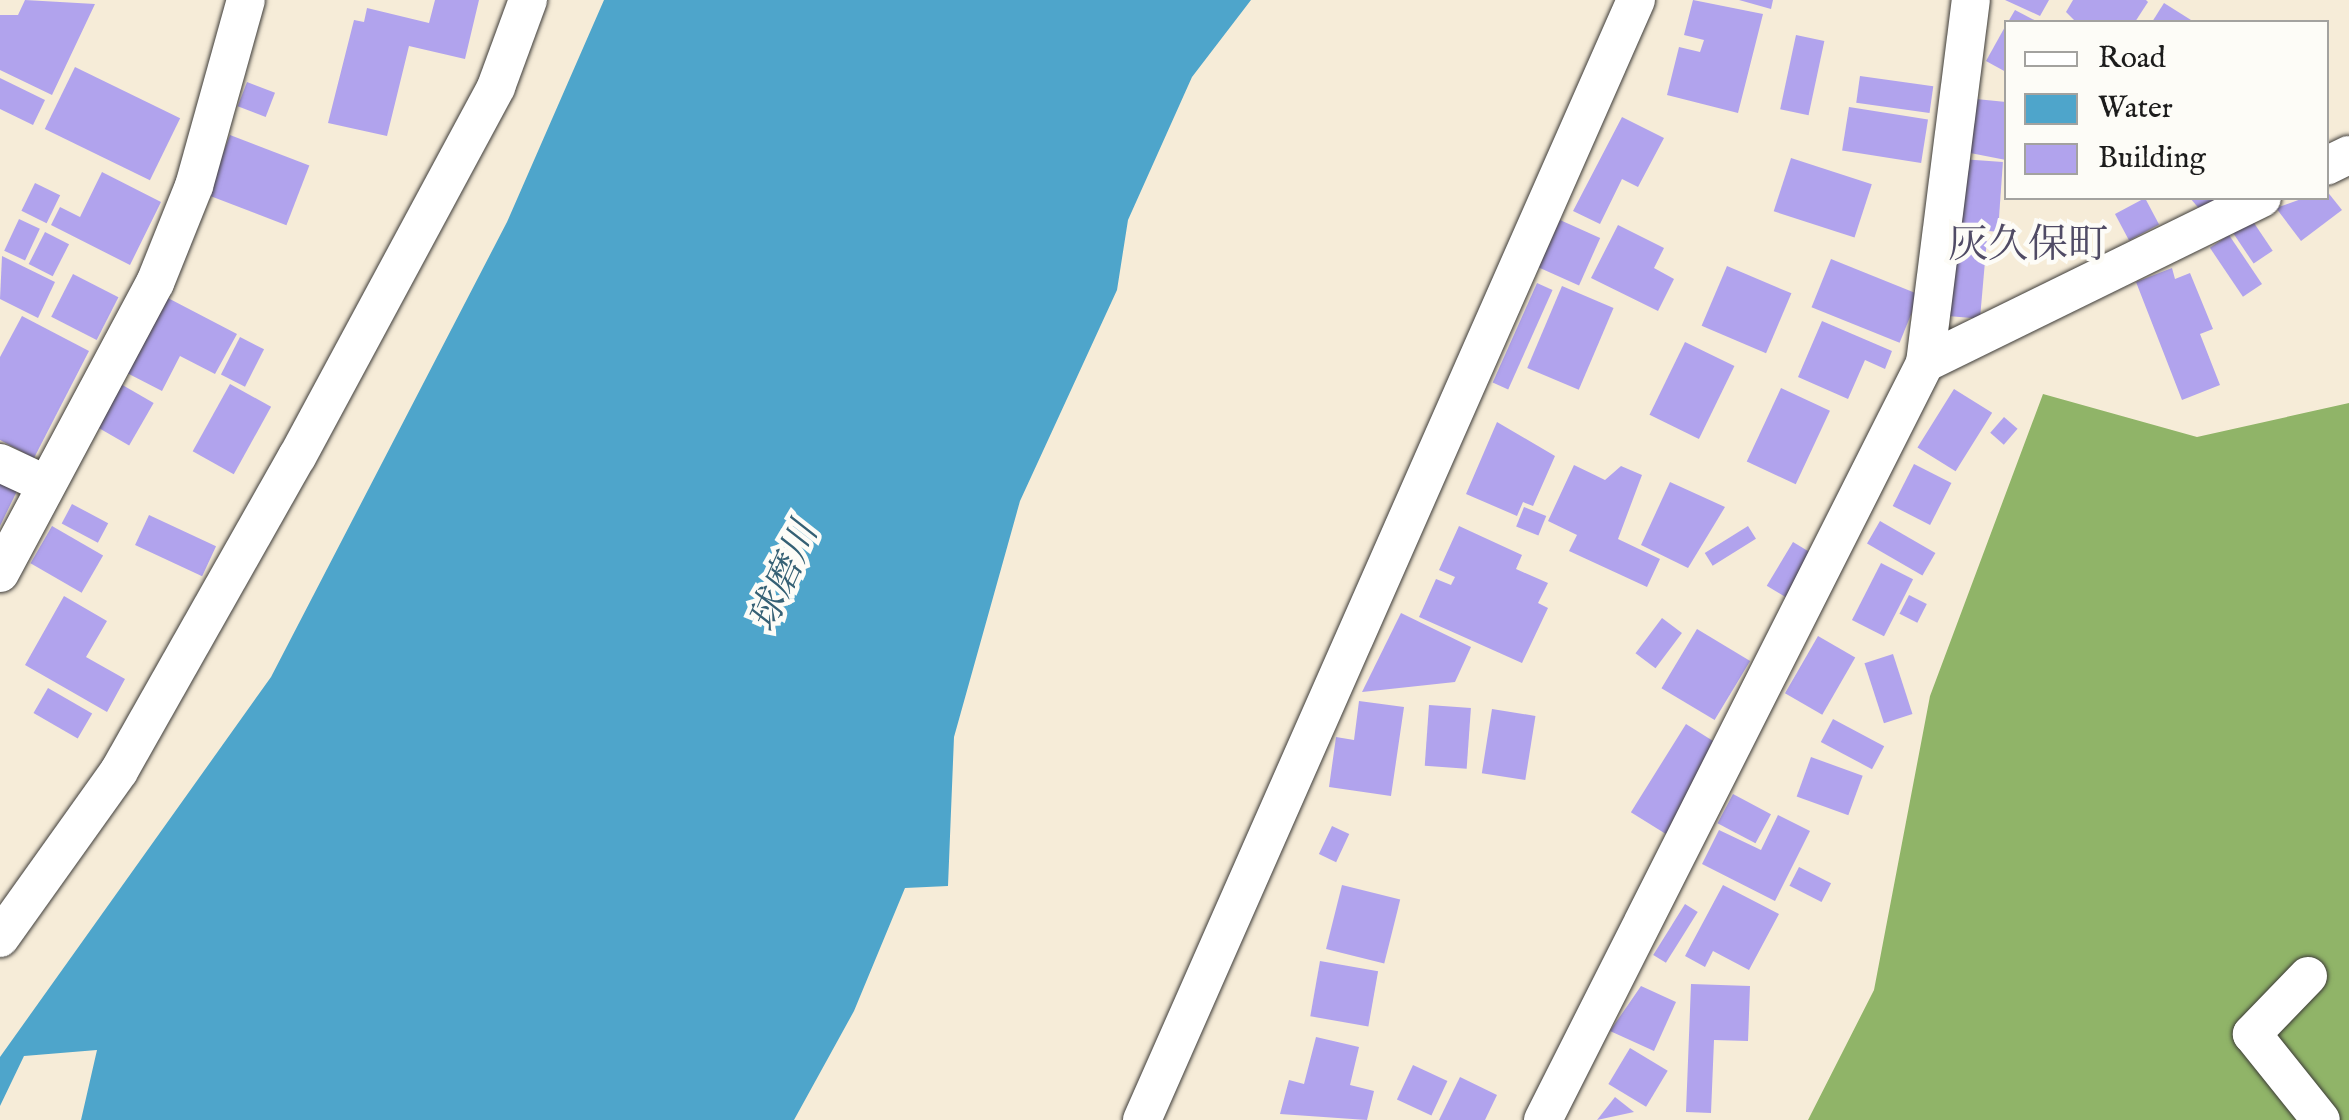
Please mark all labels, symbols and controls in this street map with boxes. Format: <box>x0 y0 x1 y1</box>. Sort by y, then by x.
legend <box>2004 20 2329 200</box>
text: Road <box>2098 40 2166 78</box>
text: Water <box>2098 90 2173 128</box>
text: Building <box>2098 140 2206 178</box>
district label: 灰久保町 <box>1948 223 2108 271</box>
water label: 球磨川 <box>742 517 830 639</box>

